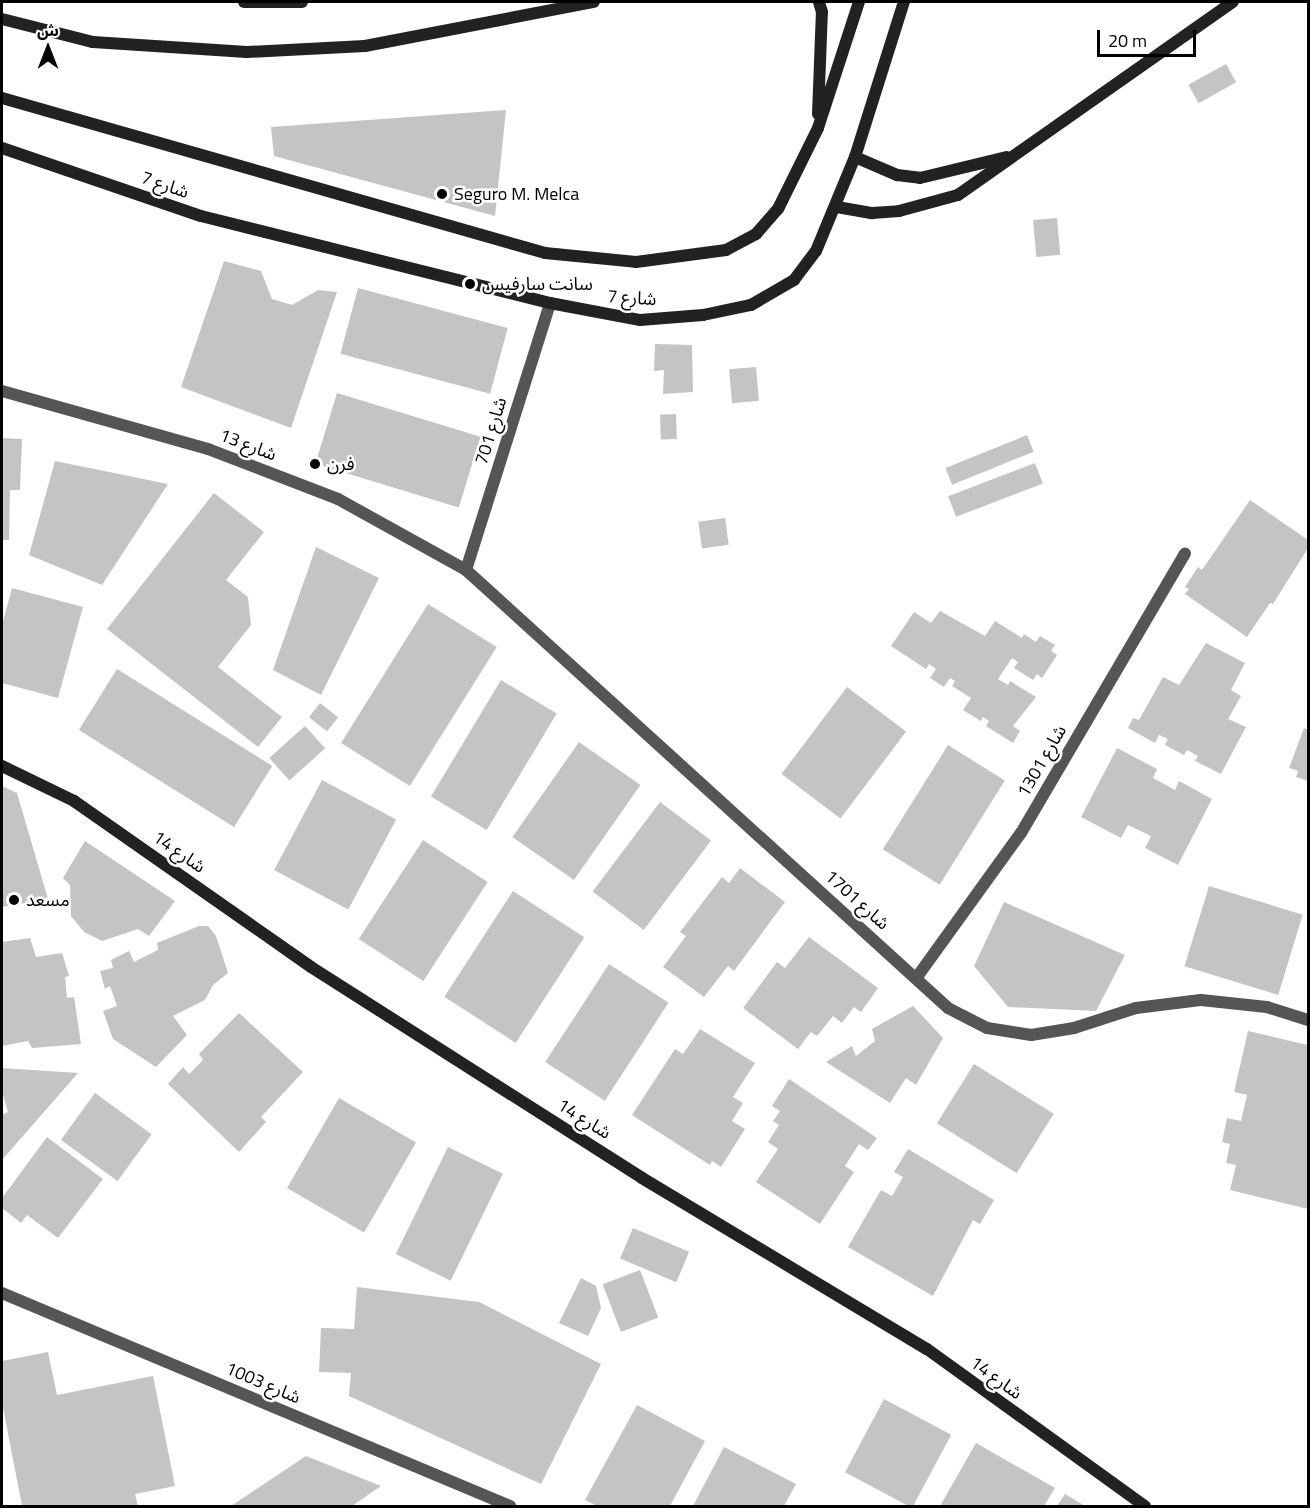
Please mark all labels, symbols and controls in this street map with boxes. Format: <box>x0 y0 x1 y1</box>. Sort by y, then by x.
north arrow <box>18 18 78 78</box>
text: ش <box>37 18 59 42</box>
scale bar <box>1100 18 1199 56</box>
text: 20 m <box>1108 27 1147 54</box>
street label: شارع 7 <box>138 167 192 203</box>
place label: Seguro M. Melca <box>454 183 579 205</box>
marker: Seguro M. Melca <box>435 187 449 201</box>
place label: سانت سارفيس <box>482 273 593 295</box>
marker: سانت سارفيس <box>463 277 477 291</box>
street label: شارع 7 <box>607 286 657 310</box>
street label: شارع 701 <box>471 395 511 467</box>
street label: شارع 13 <box>216 424 280 466</box>
place label: فرن <box>327 453 355 475</box>
marker: فرن <box>308 457 322 471</box>
street label: شارع 1301 <box>1013 721 1071 801</box>
street label: شارع 14 <box>149 826 209 878</box>
street label: شارع 1701 <box>820 865 894 935</box>
place label: مسعد <box>26 889 70 911</box>
marker: مسعد <box>7 893 21 907</box>
street label: شارع 14 <box>553 1094 615 1144</box>
street label: شارع 14 <box>966 1352 1026 1404</box>
street label: شارع 1003 <box>222 1358 304 1408</box>

